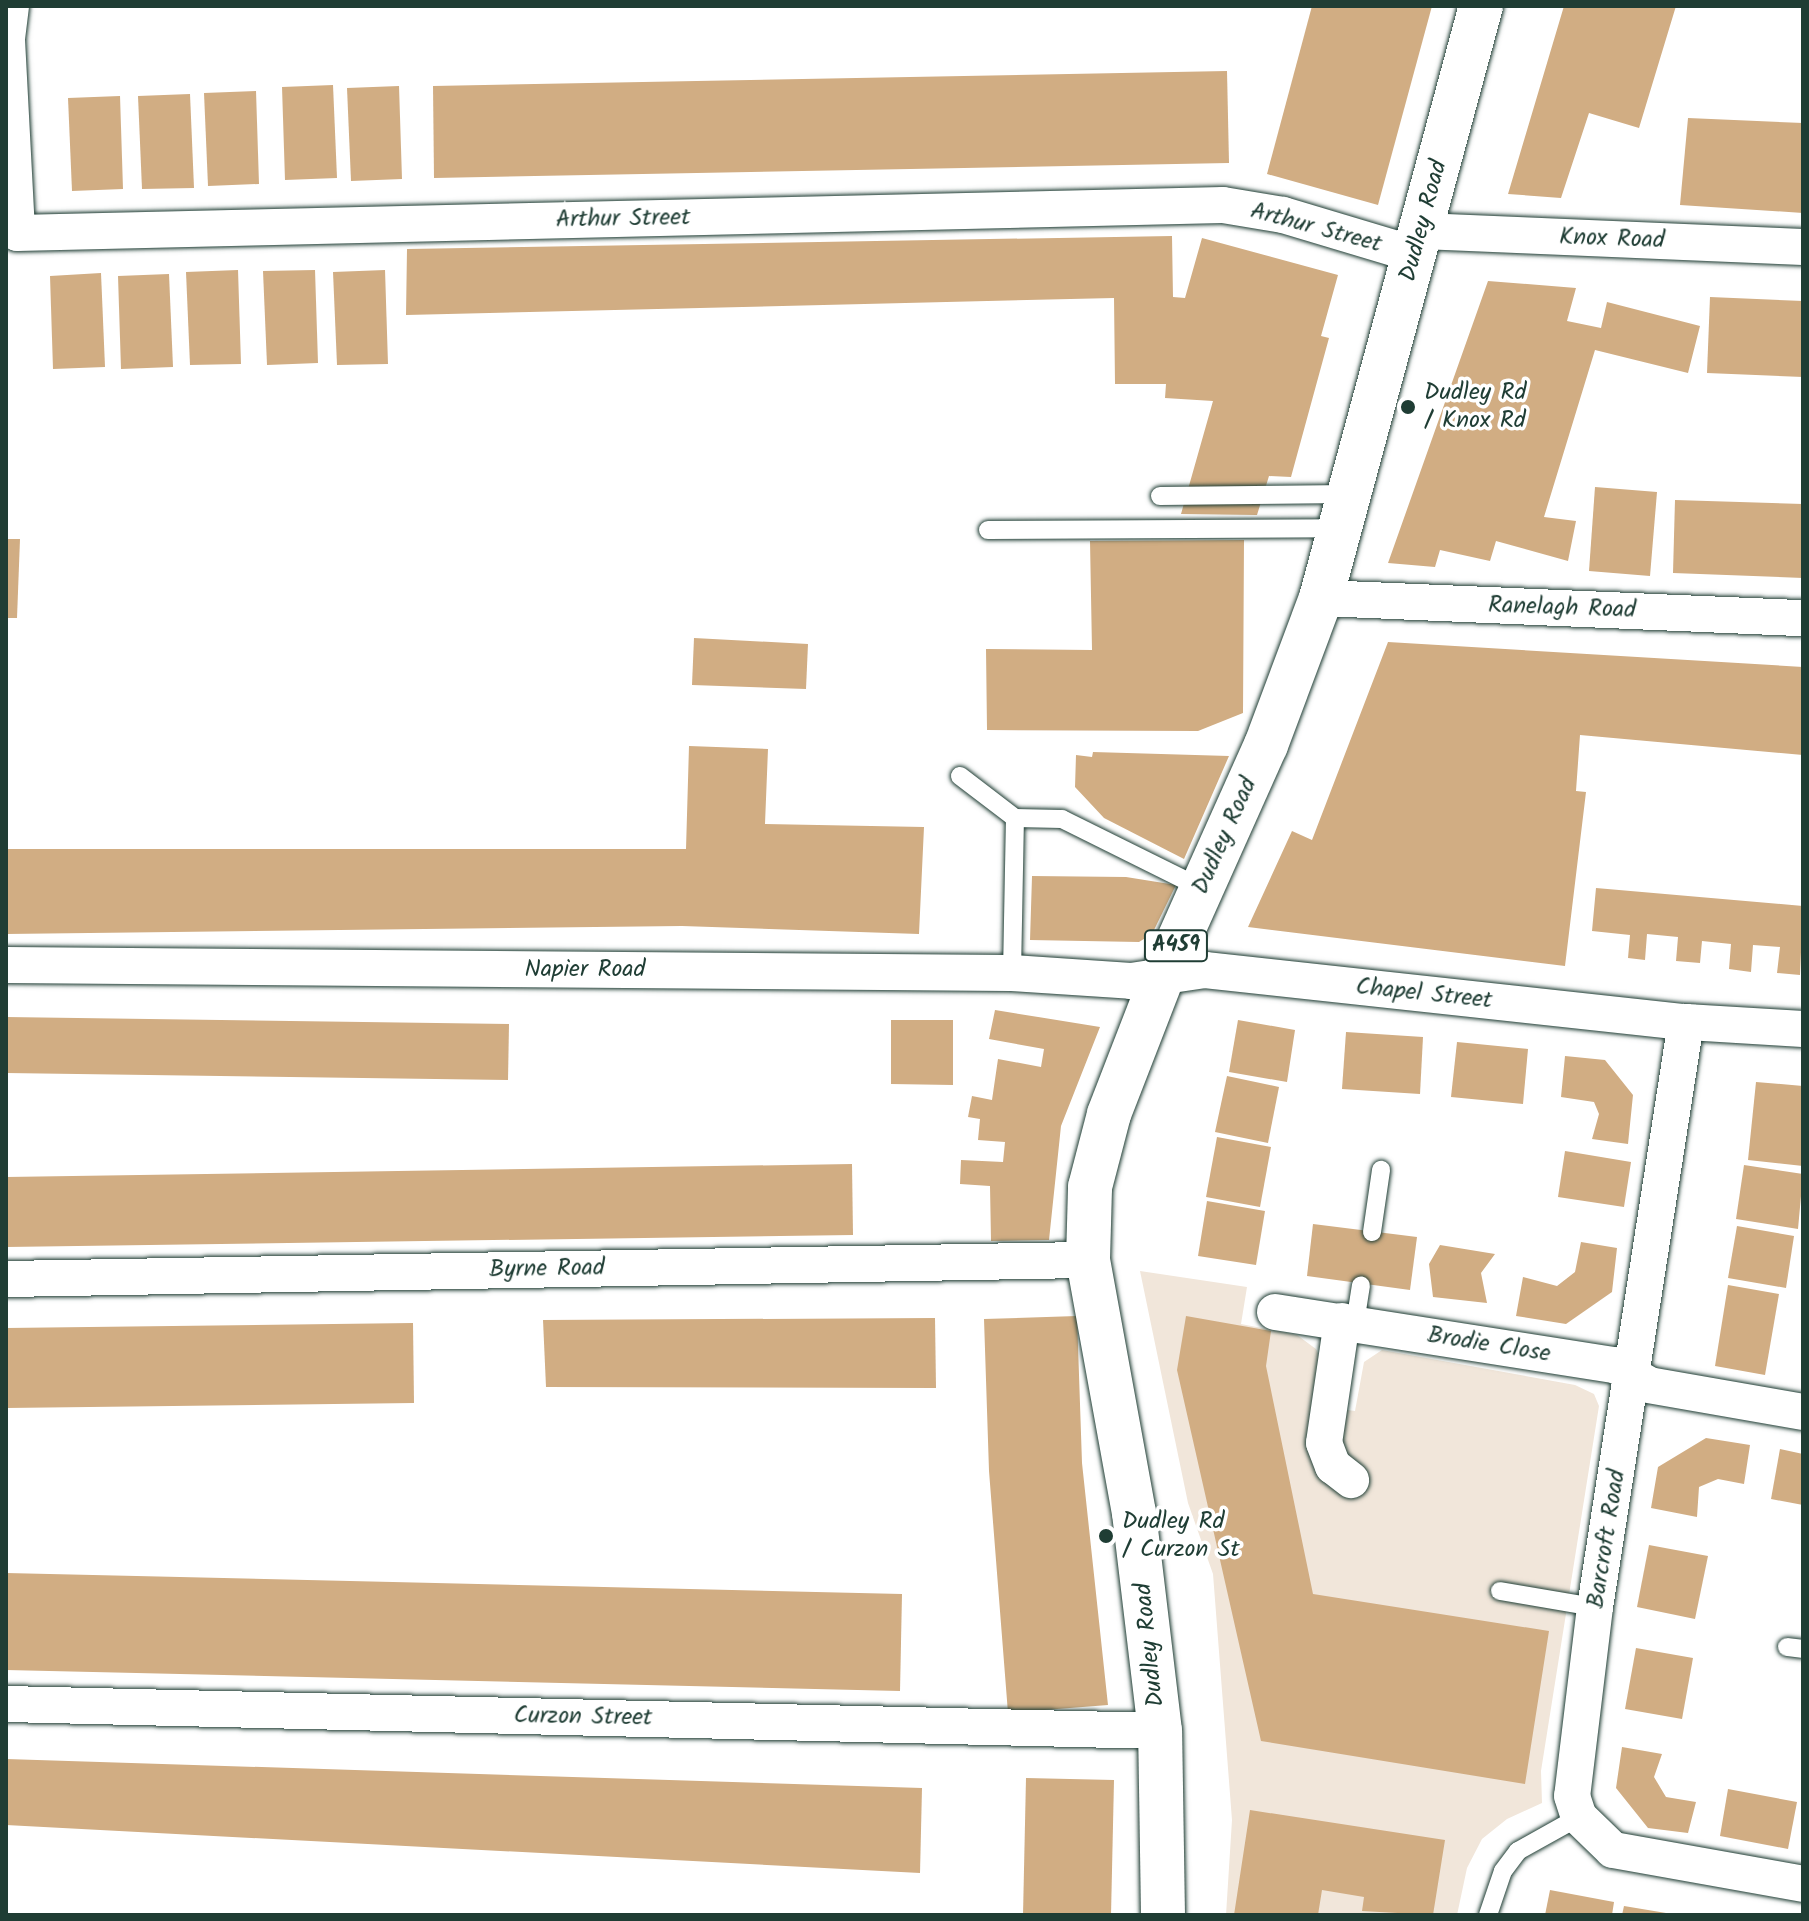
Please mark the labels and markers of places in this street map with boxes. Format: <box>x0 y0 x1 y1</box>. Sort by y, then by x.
place label: Dudley Rd / Knox Rd <box>1424 379 1527 435</box>
marker: Dudley Rd / Knox Rd <box>1399 398 1417 416</box>
place label: Dudley Rd / Curzon St <box>1122 1508 1240 1564</box>
marker: Dudley Rd / Curzon St <box>1097 1527 1115 1545</box>

